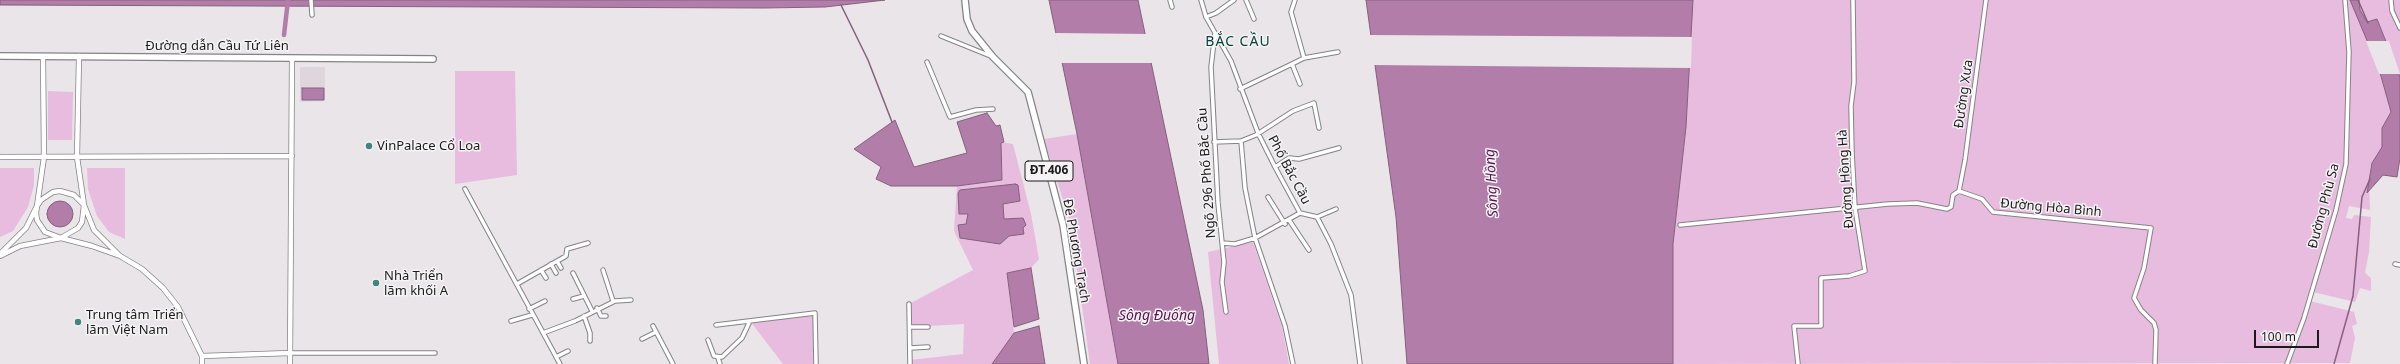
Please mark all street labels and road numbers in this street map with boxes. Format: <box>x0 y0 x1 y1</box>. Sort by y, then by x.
street label: Đường dẫn Cầu Tứ Liên <box>145 38 289 54</box>
street label: Đường Xưa <box>1951 59 1977 129</box>
street label: Ngõ 296 Phố Bắc Cầu <box>1195 107 1219 239</box>
street label: Đường Hồng Hà <box>1835 129 1857 229</box>
street label: Phố Bắc Cầu <box>1264 133 1314 207</box>
road number: ĐT.406 <box>1025 161 1073 181</box>
street label: Đường Phù Sa <box>2305 162 2343 250</box>
street label: Đường Hòa Bình <box>2000 196 2102 220</box>
street label: Đê Phương Trạch <box>1059 198 1093 304</box>

